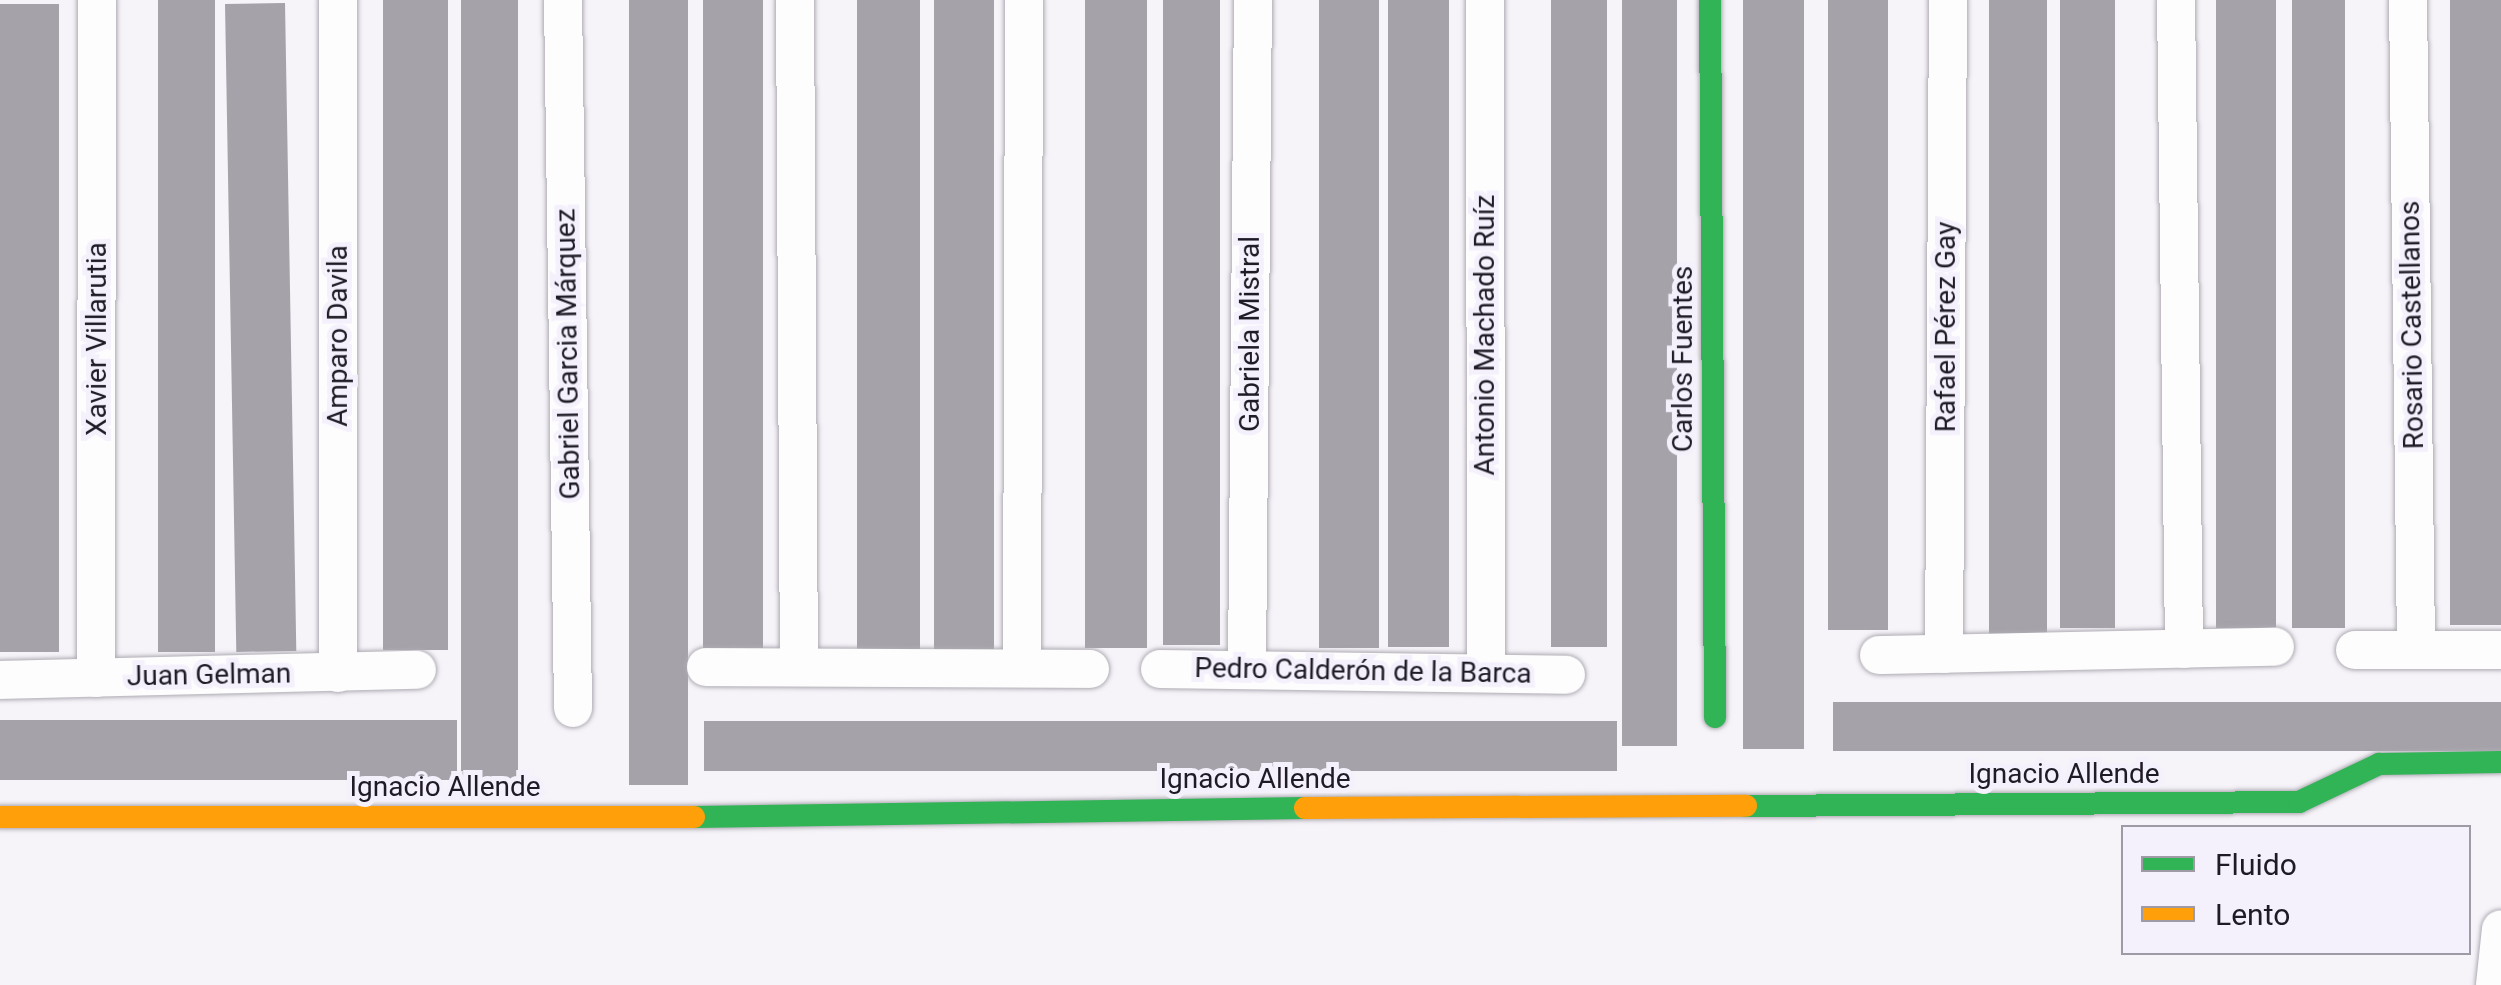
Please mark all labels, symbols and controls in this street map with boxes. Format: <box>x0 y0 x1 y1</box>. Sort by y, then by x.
street label: Antonio Machado Ruíz <box>1468 195 1502 475</box>
street label: Rosario Castellanos <box>2393 200 2431 450</box>
street label: Gabriel Garcia Márquez <box>549 208 587 500</box>
street label: Rafael Pérez Gay <box>1929 222 1963 432</box>
street label: Gabriela Mistral <box>1233 236 1267 432</box>
street label: Xavier Villarutia <box>80 242 114 436</box>
street label: Amparo Davila <box>321 245 355 427</box>
street label: Carlos Fuentes <box>1666 266 1700 452</box>
street label: Pedro Calderón de la Barca <box>1194 651 1532 691</box>
street label: Juan Gelman <box>126 657 292 693</box>
street label: Ignacio Allende <box>1968 757 2160 791</box>
street label: Ignacio Allende <box>1159 762 1351 796</box>
street label: Ignacio Allende <box>349 770 541 804</box>
legend <box>2121 825 2471 955</box>
text: Fluido <box>2215 847 2297 882</box>
text: Lento <box>2215 897 2290 932</box>

